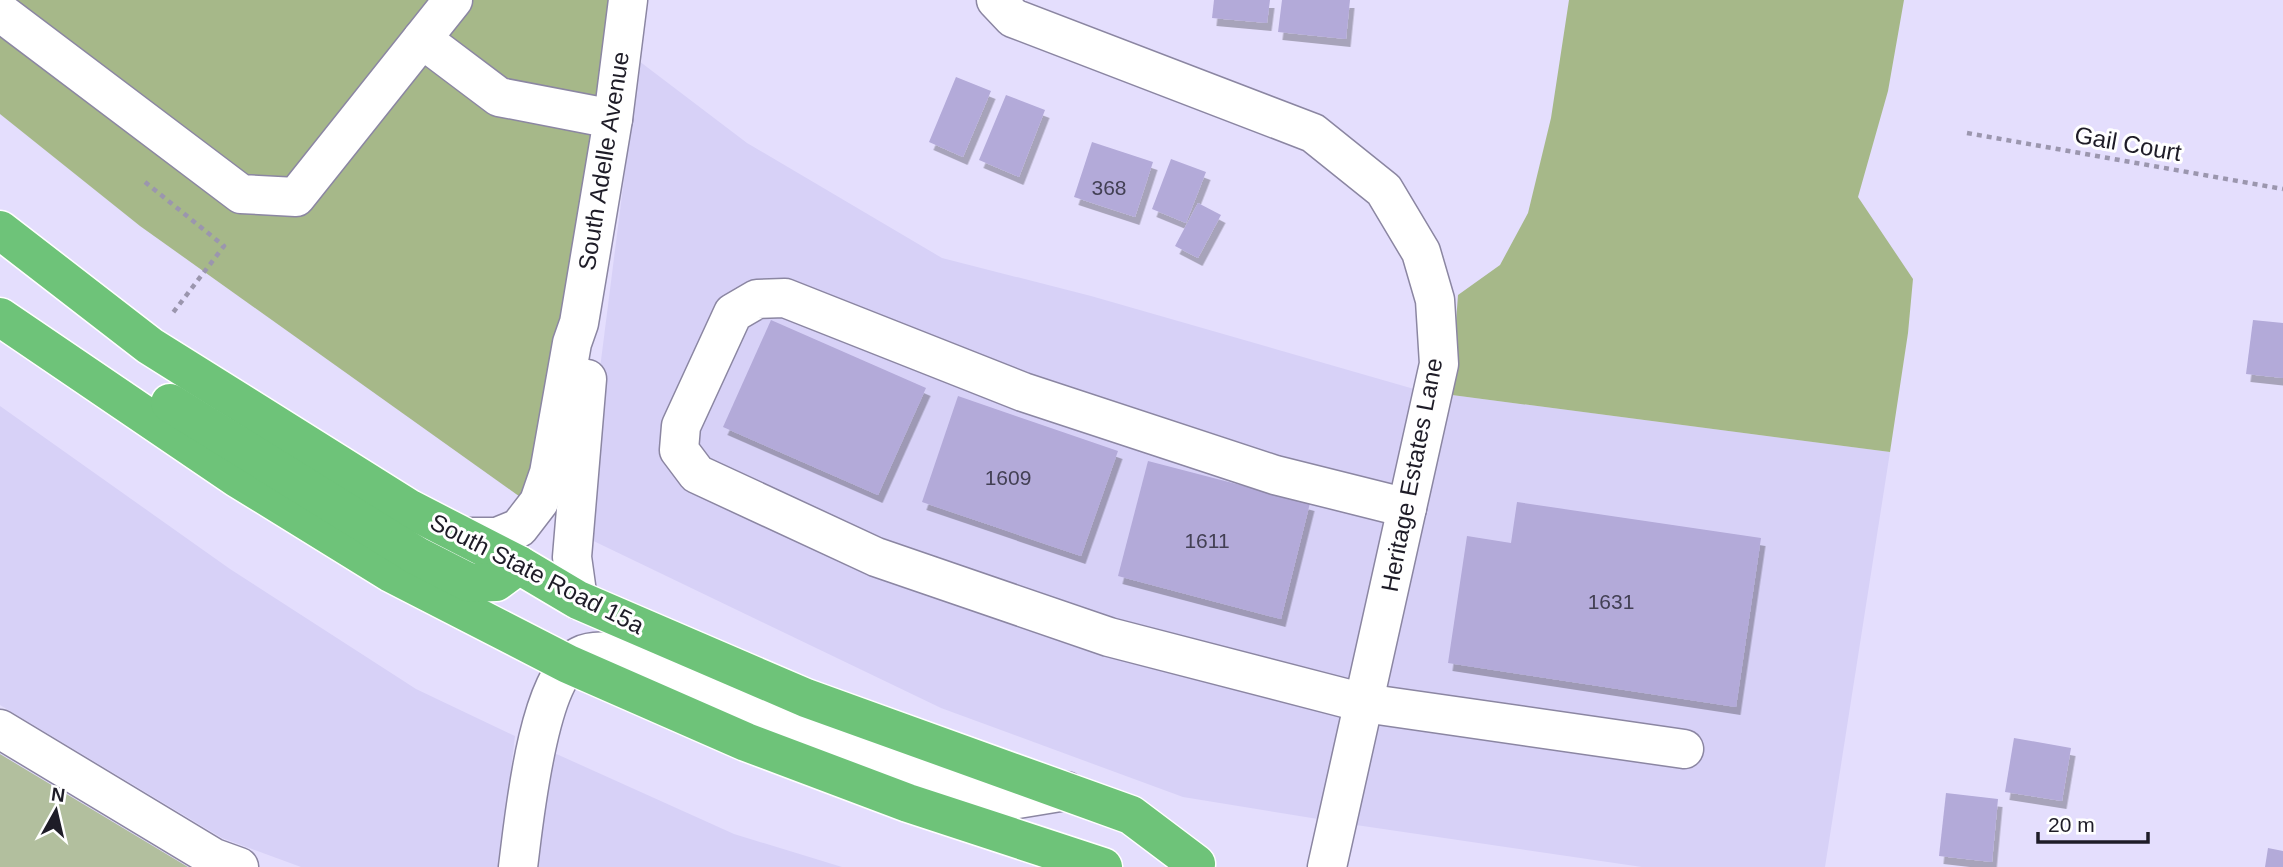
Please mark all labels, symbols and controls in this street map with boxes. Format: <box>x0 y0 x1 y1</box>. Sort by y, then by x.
street label: South Adelle Avenue <box>573 50 634 272</box>
street label: Gail Court <box>2073 121 2184 166</box>
house number: 368 <box>1091 176 1127 199</box>
street label: Heritage Estates Lane <box>1376 356 1447 594</box>
house number: 1609 <box>985 466 1031 489</box>
street label: South State Road 15a <box>426 508 649 639</box>
house number: 1611 <box>1184 529 1230 552</box>
house number: 1631 <box>1588 590 1634 613</box>
north arrow <box>21 776 91 846</box>
text: N <box>50 783 67 806</box>
scale bar <box>2038 800 2148 844</box>
text: 20 m <box>2048 813 2095 836</box>

